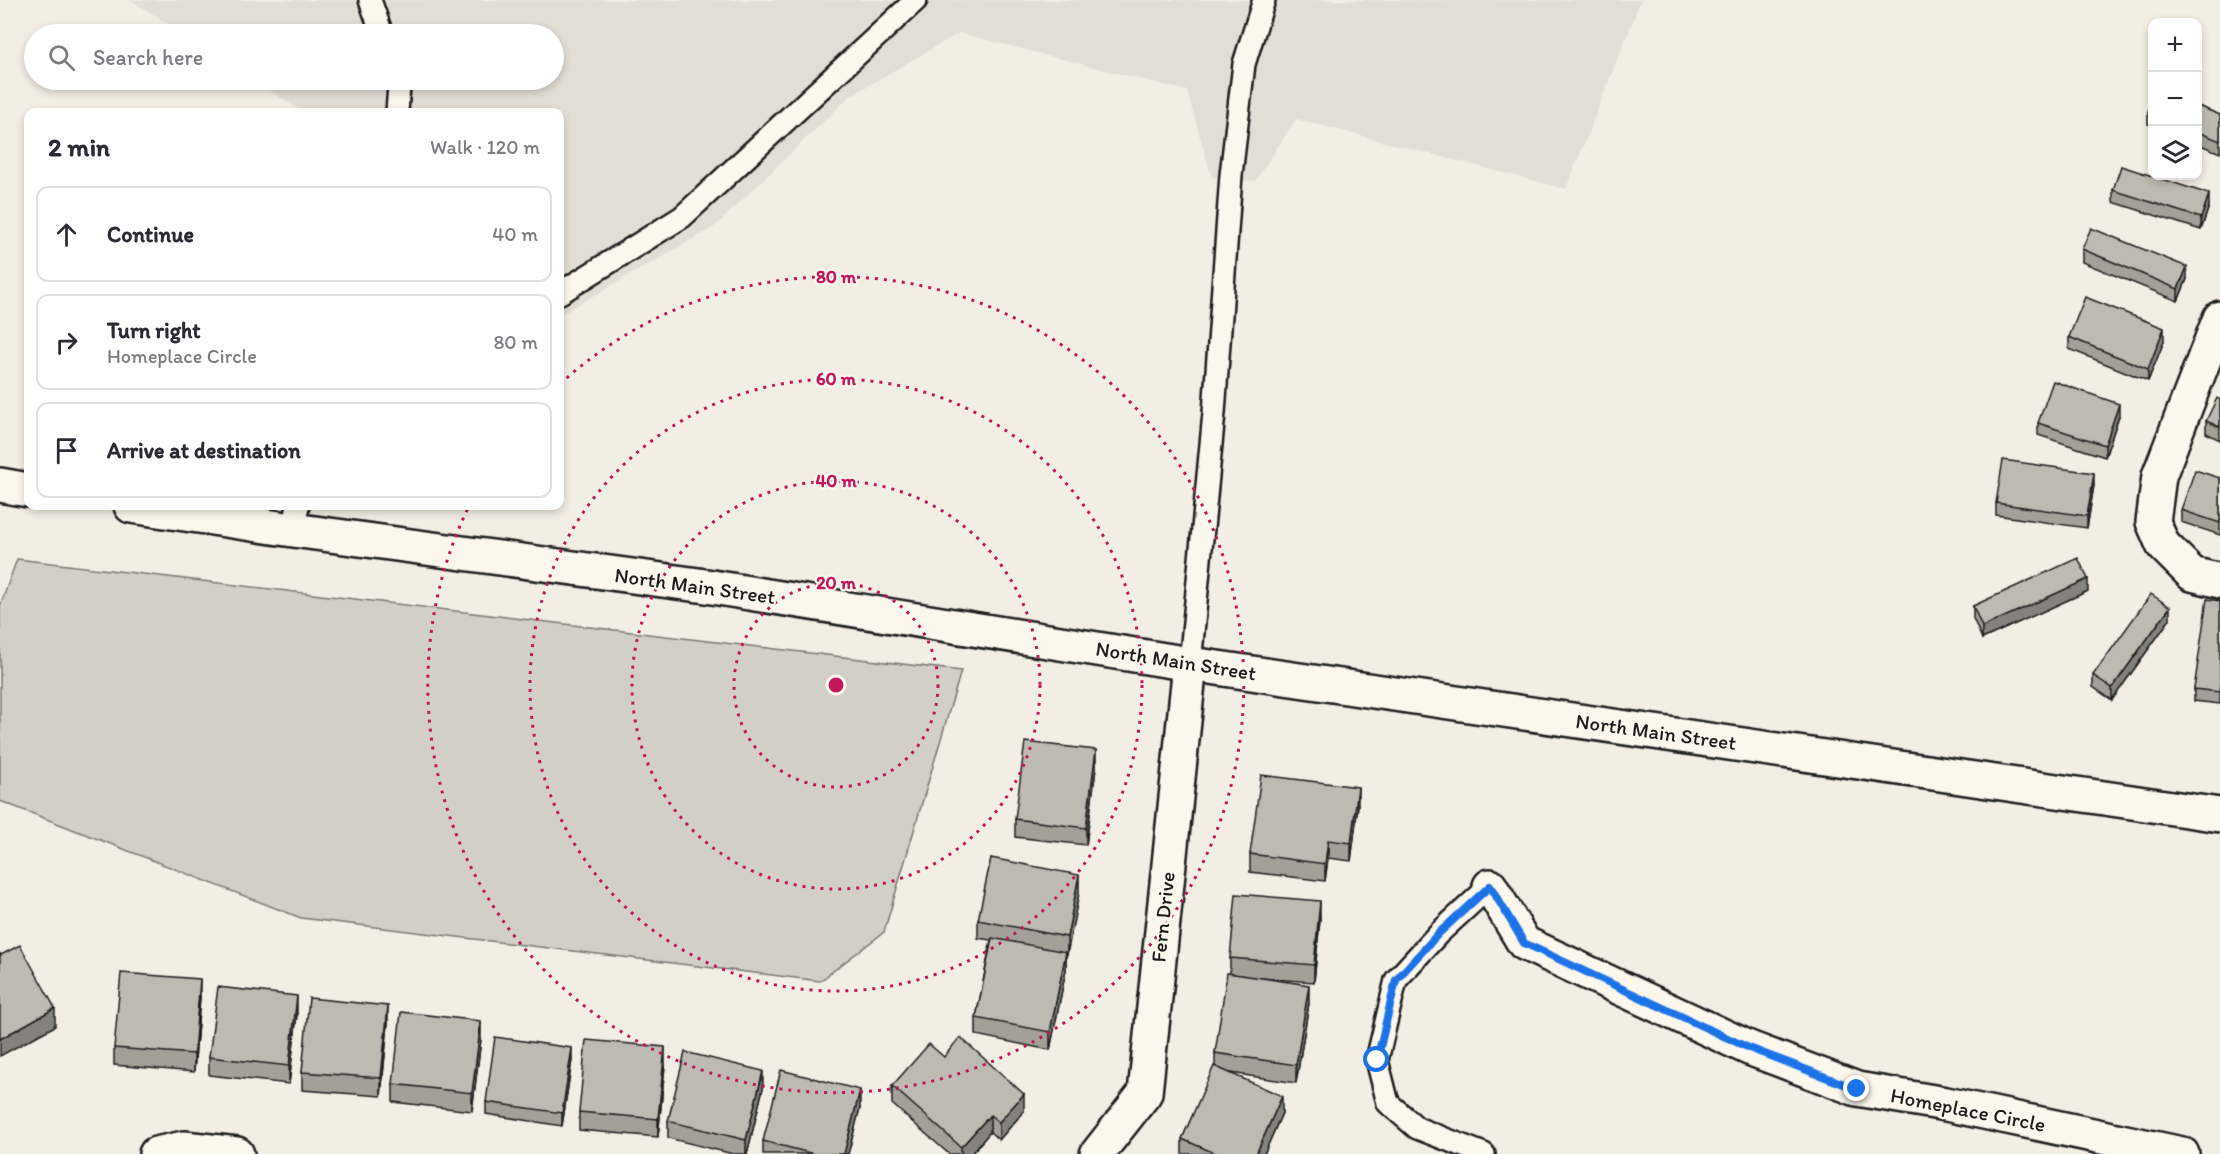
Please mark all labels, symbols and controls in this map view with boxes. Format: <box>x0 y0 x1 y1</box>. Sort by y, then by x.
map controls <box>2148 18 2202 180</box>
button: + <box>2148 18 2202 72</box>
search box <box>24 24 564 90</box>
icon: search <box>45 41 78 74</box>
text: Search here <box>93 44 203 71</box>
button: − <box>2148 72 2202 126</box>
button: layers <box>2148 126 2202 180</box>
text: 2 min <box>48 131 110 163</box>
text: Walk · 120 m <box>430 135 540 159</box>
icon: ahead <box>50 218 83 251</box>
text: Continue <box>107 221 194 248</box>
text: 40 m <box>492 222 538 246</box>
text: 80 m <box>816 266 857 288</box>
text: Turn right <box>107 317 201 344</box>
icon: right <box>50 326 83 359</box>
text: 80 m <box>493 330 538 354</box>
text: Homeplace Circle <box>107 344 257 368</box>
text: 60 m <box>816 368 857 390</box>
icon: arrive <box>50 434 83 467</box>
text: Arrive at destination <box>107 437 301 464</box>
text: 40 m <box>815 470 857 492</box>
street label: North Main Street <box>613 562 777 609</box>
text: 20 m <box>816 572 857 594</box>
street label: North Main Street <box>1094 635 1258 686</box>
centre of rings <box>826 675 846 695</box>
street label: North Main Street <box>1574 708 1738 755</box>
street label: Fern Drive <box>1145 870 1180 964</box>
route start <box>1363 1046 1389 1072</box>
route end <box>1843 1075 1869 1101</box>
street label: Homeplace Circle <box>1888 1082 2048 1137</box>

